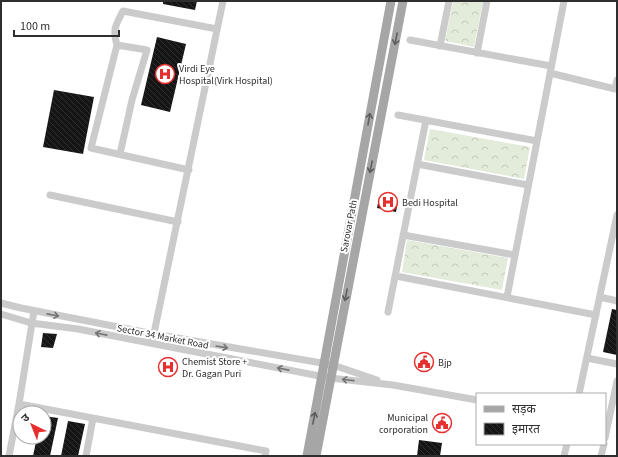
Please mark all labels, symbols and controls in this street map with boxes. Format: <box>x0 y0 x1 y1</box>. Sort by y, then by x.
scale bar <box>14 12 119 38</box>
text: 100 m <box>20 18 50 35</box>
one-way arrow <box>392 32 400 45</box>
place label: Virdi Eye Hospital(Virk Hospital) <box>179 62 273 88</box>
hospital icon: Virdi Eye Hospital(Virk Hospital) <box>154 63 176 85</box>
one-way arrow <box>365 113 373 126</box>
one-way arrow <box>367 160 375 173</box>
hospital icon: Bedi Hospital <box>377 191 399 213</box>
place label: Bedi Hospital <box>402 196 458 210</box>
street label: Sarovar Path <box>337 199 361 254</box>
one-way arrow <box>342 288 350 301</box>
one-way arrow <box>46 311 59 319</box>
street label: Sector 34 Market Road <box>116 321 210 353</box>
one-way arrow <box>95 329 108 337</box>
one-way arrow <box>215 343 228 351</box>
public building icon: Bjp <box>413 351 435 373</box>
place label: Chemist Store + Dr. Gagan Puri <box>182 355 247 381</box>
hospital icon: Chemist Store + Dr. Gagan Puri <box>157 356 179 378</box>
place label: Bjp <box>438 356 452 370</box>
one-way arrow <box>277 365 290 373</box>
one-way arrow <box>342 376 355 384</box>
legend <box>476 393 606 445</box>
text: सड़क <box>512 401 537 418</box>
north arrow <box>12 405 52 445</box>
text: उ <box>18 410 33 426</box>
place label: Municipal corporation <box>379 411 428 437</box>
one-way arrow <box>311 412 319 425</box>
public building icon: Municipal corporation <box>431 412 453 434</box>
text: इमारत <box>512 421 541 438</box>

